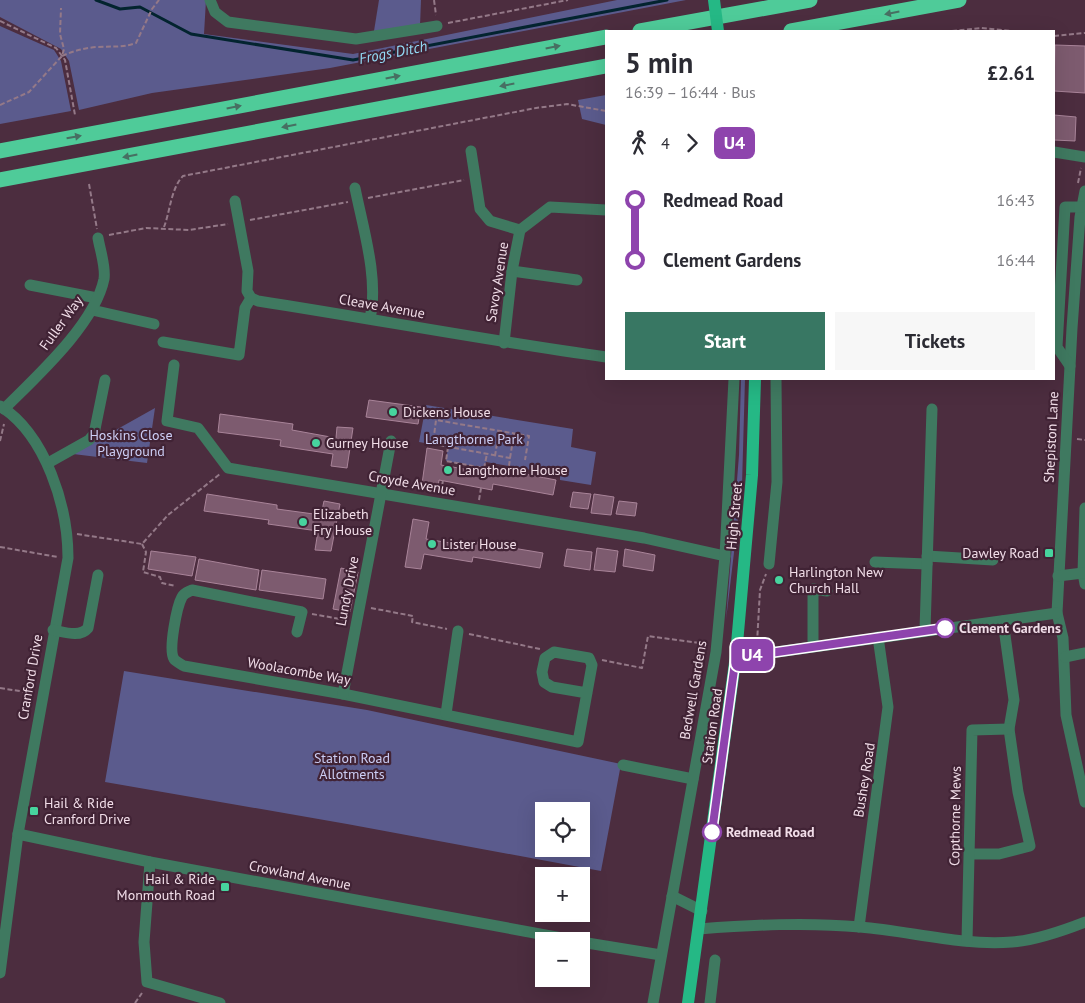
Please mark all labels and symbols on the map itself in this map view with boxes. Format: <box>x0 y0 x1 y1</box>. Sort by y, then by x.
one-way arrow <box>883 9 899 17</box>
water label: Frogs Ditch <box>357 36 429 68</box>
one-way arrow <box>545 43 561 51</box>
one-way arrow <box>386 73 402 81</box>
one-way arrow <box>498 81 514 89</box>
one-way arrow <box>226 103 242 111</box>
one-way arrow <box>281 122 297 130</box>
one-way arrow <box>66 133 81 141</box>
one-way arrow <box>121 152 137 160</box>
street label: Savoy Avenue <box>482 240 512 324</box>
street label: Cleave Avenue <box>338 290 426 322</box>
street label: Fuller Way <box>35 292 87 354</box>
street label: Shepiston Lane <box>1040 391 1062 483</box>
place label: Dickens House <box>403 403 491 421</box>
marker: Dickens House <box>387 406 399 418</box>
park label: Hoskins Close Playground <box>89 426 173 460</box>
park label: Langthorne Park <box>425 430 523 448</box>
place label: Gurney House <box>326 434 409 452</box>
marker: Gurney House <box>310 437 322 449</box>
place label: Langthorne House <box>458 461 568 479</box>
marker: Langthorne House <box>442 464 454 476</box>
street label: Croyde Avenue <box>367 466 457 500</box>
street label: High Street <box>722 481 746 551</box>
place label: Elizabeth Fry House <box>313 505 372 539</box>
marker: Elizabeth Fry House <box>297 516 309 528</box>
place label: Lister House <box>442 535 517 553</box>
marker: Lister House <box>426 538 438 550</box>
place label: Dawley Road <box>962 544 1039 562</box>
marker: Dawley Road <box>1043 547 1055 559</box>
street label: Lundy Drive <box>331 555 363 627</box>
place label: Harlington New Church Hall <box>789 563 884 597</box>
marker: Harlington New Church Hall <box>773 574 785 586</box>
marker: Clement Gardens <box>935 618 955 638</box>
place label: Clement Gardens <box>959 619 1061 637</box>
street label: Cranford Drive <box>14 633 46 721</box>
street label: Bedwell Gardens <box>675 639 711 741</box>
line badge: U4 <box>730 639 774 671</box>
street label: Woolacombe Way <box>246 653 353 689</box>
street label: Station Road <box>698 687 726 765</box>
street label: Bushey Road <box>849 741 879 819</box>
park label: Station Road Allotments <box>314 749 390 783</box>
street label: Copthorne Mews <box>945 766 965 866</box>
place label: Hail & Ride Cranford Drive <box>44 794 130 828</box>
marker: Hail & Ride Cranford Drive <box>28 805 40 817</box>
marker: Redmead Road <box>702 822 722 842</box>
place label: Redmead Road <box>726 823 815 841</box>
street label: Crowland Avenue <box>248 856 352 894</box>
place label: Hail & Ride Monmouth Road <box>117 870 215 904</box>
marker: Hail & Ride Monmouth Road <box>219 881 231 893</box>

